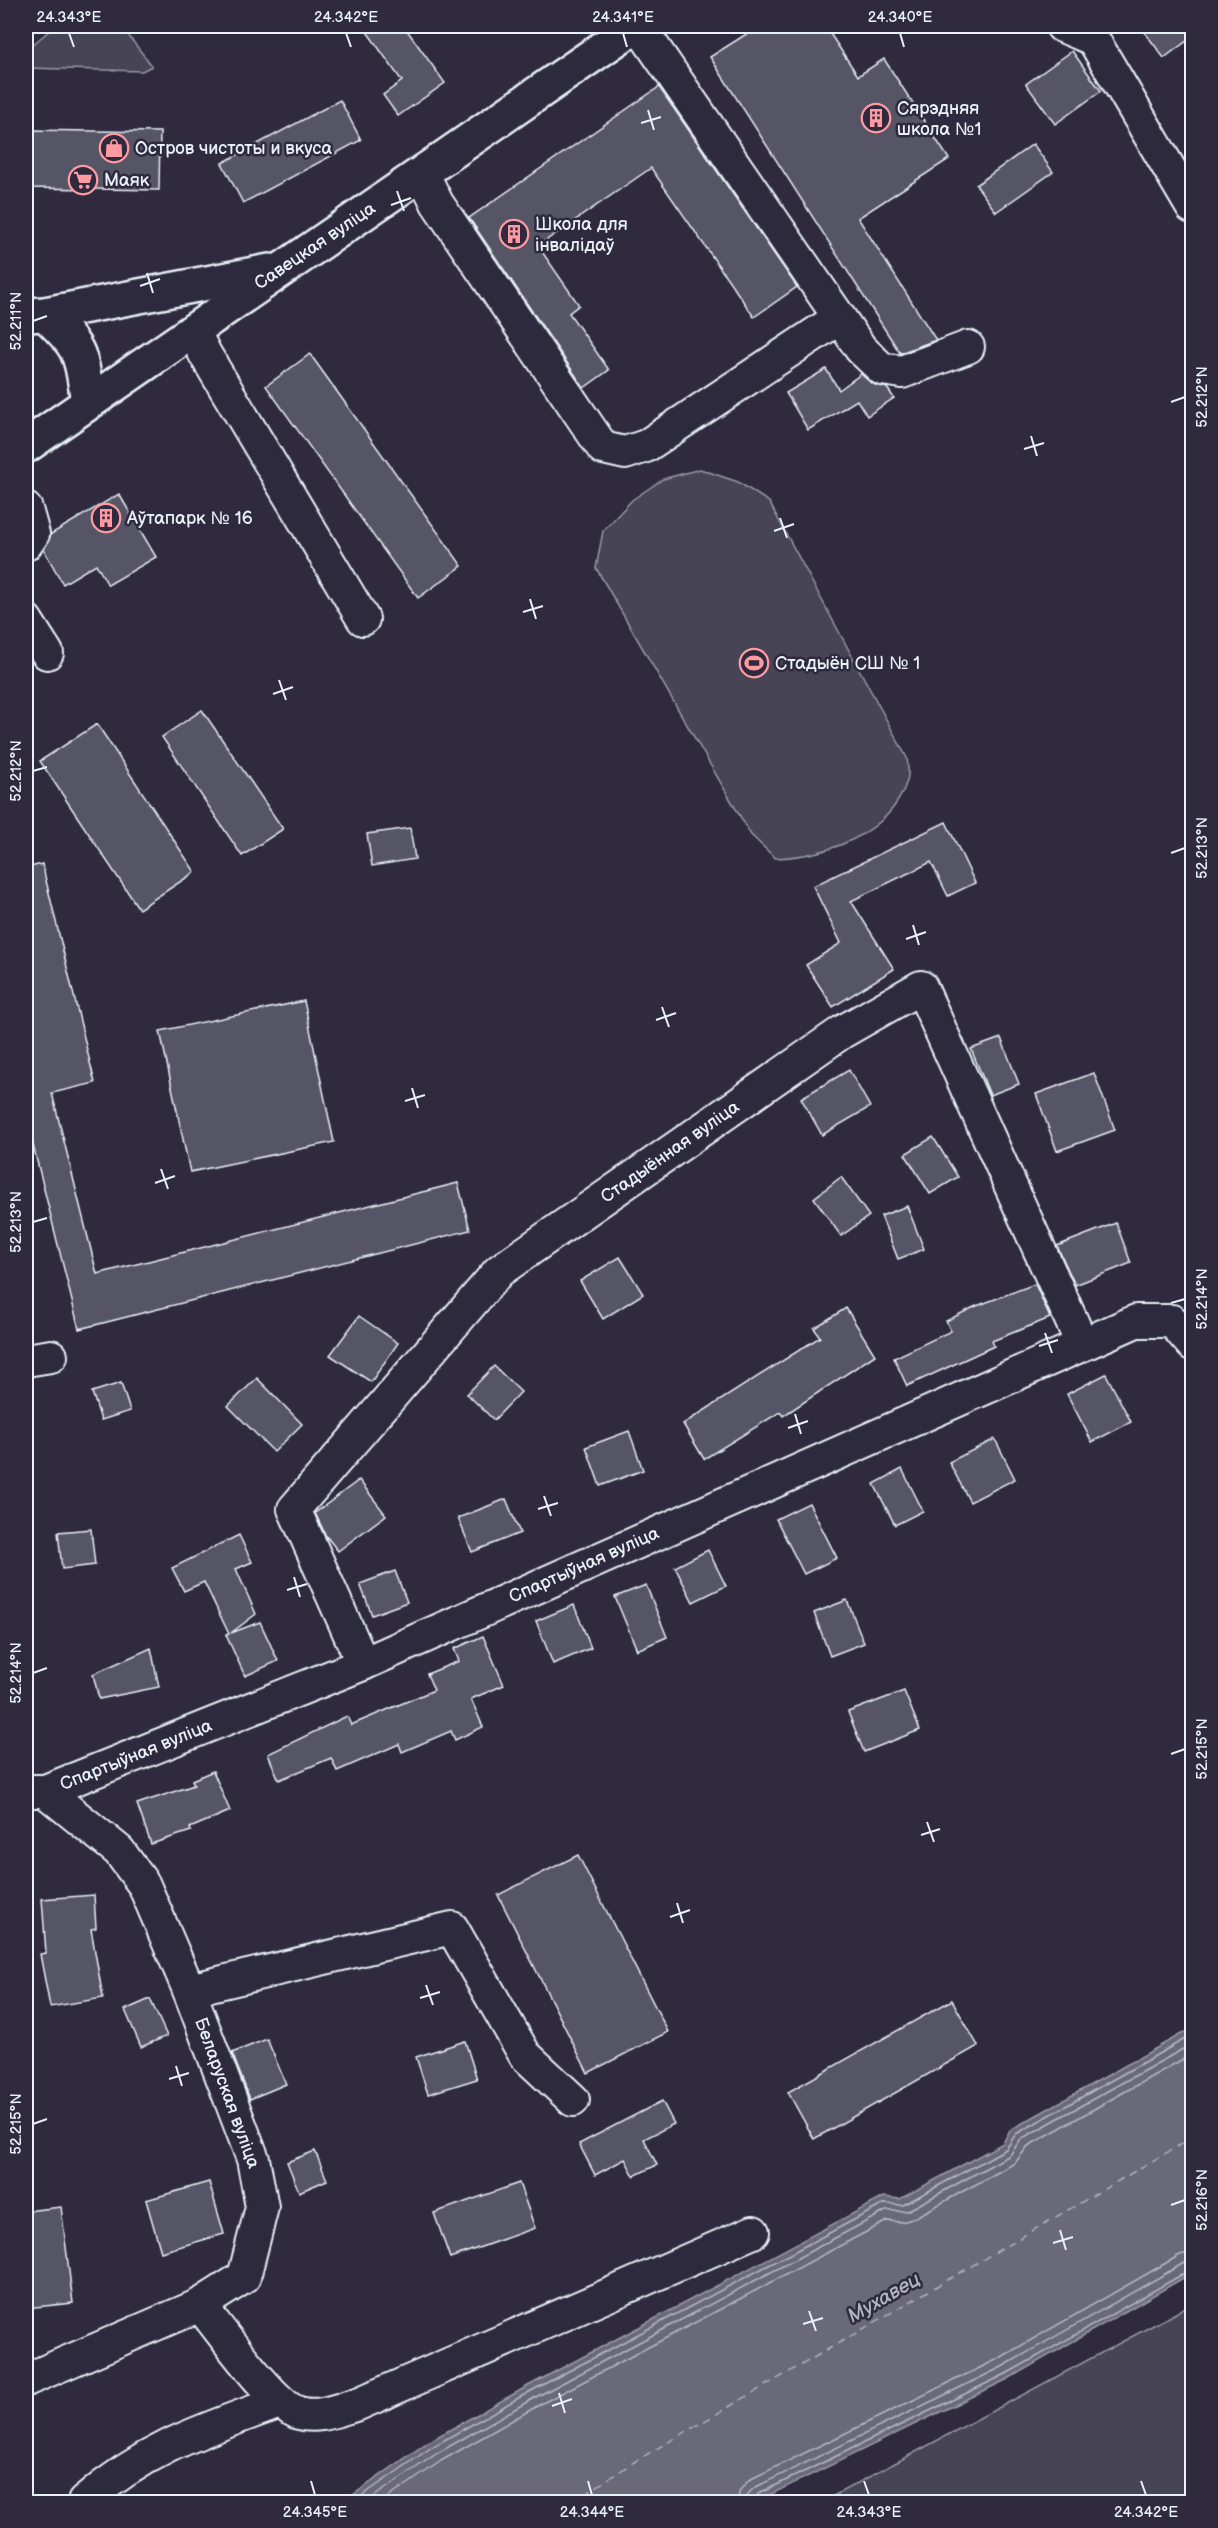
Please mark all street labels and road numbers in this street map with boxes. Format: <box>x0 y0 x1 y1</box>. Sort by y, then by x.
street label: Савецкая вуліца <box>251 198 380 294</box>
street label: Стадыённая вуліца <box>597 1096 744 1208</box>
street label: Спартыўная вуліца <box>506 1522 663 1608</box>
street label: Спартыўная вуліца <box>57 1715 215 1795</box>
street label: Беларуская вуліца <box>190 2015 264 2172</box>

